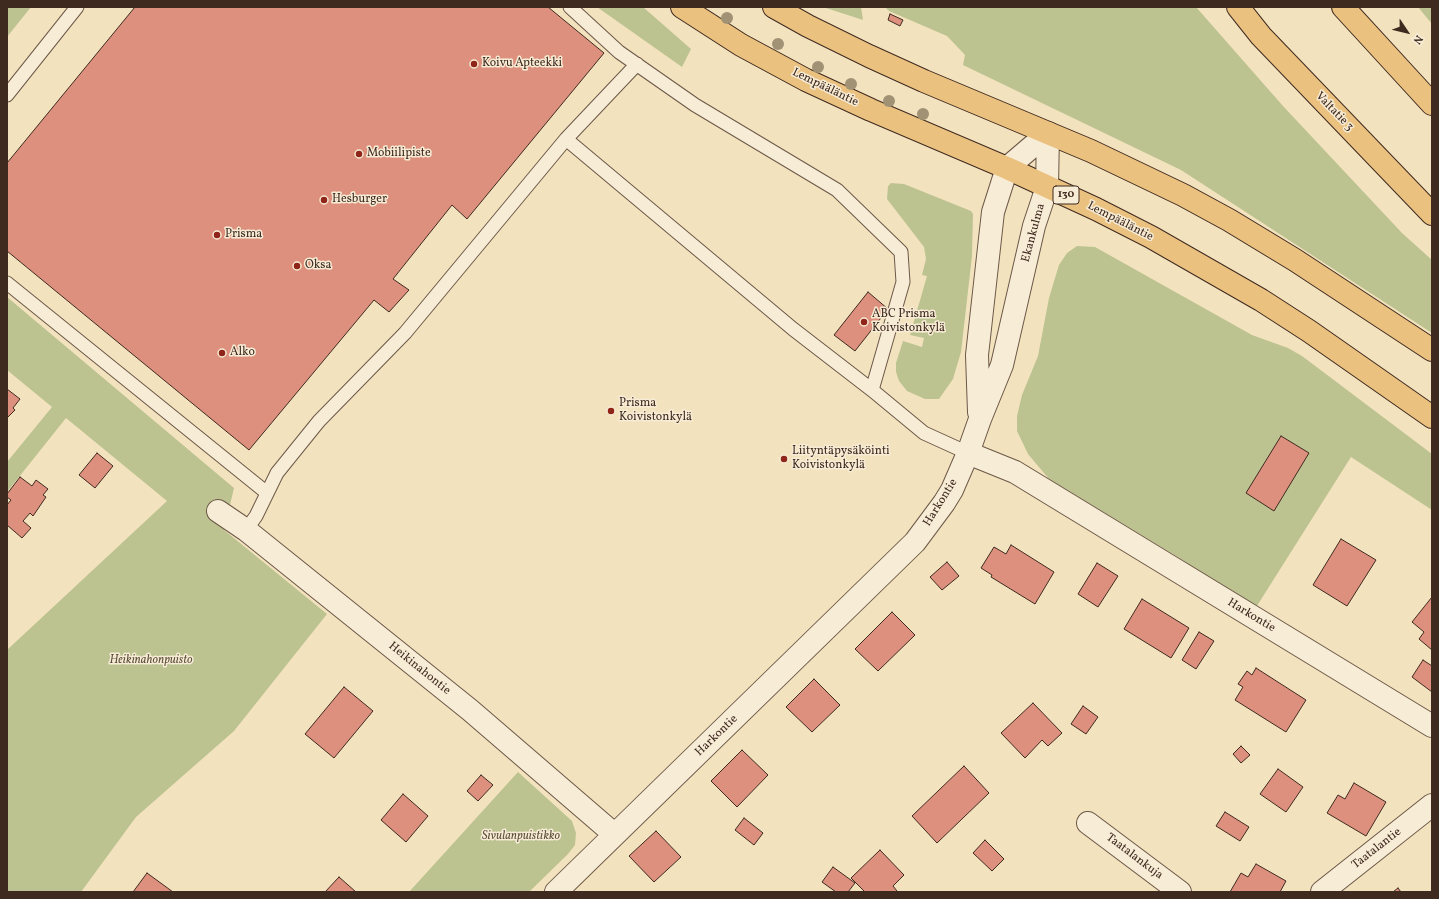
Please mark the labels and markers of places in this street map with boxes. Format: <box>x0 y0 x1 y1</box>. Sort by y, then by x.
place label: Koivu Apteekki <box>482 57 562 71</box>
marker: Koivu Apteekki <box>469 59 479 69</box>
place label: Mobiilipiste <box>367 147 431 161</box>
marker: Mobiilipiste <box>354 149 364 159</box>
place label: Hesburger <box>332 193 387 207</box>
marker: Hesburger <box>319 195 329 205</box>
place label: Prisma <box>225 228 262 242</box>
marker: Prisma <box>212 230 222 240</box>
place label: Oksa <box>305 259 331 273</box>
marker: Oksa <box>292 261 302 271</box>
place label: ABC Prisma Koivistonkylä <box>872 308 945 336</box>
marker: ABC Prisma Koivistonkylä <box>859 317 869 327</box>
place label: Alko <box>230 346 255 360</box>
marker: Alko <box>217 348 227 358</box>
place label: Prisma Koivistonkylä <box>619 397 692 425</box>
marker: Prisma Koivistonkylä <box>606 406 616 416</box>
place label: Liityntäpysäköinti Koivistonkylä <box>792 445 890 473</box>
marker: Liityntäpysäköinti Koivistonkylä <box>779 454 789 464</box>

